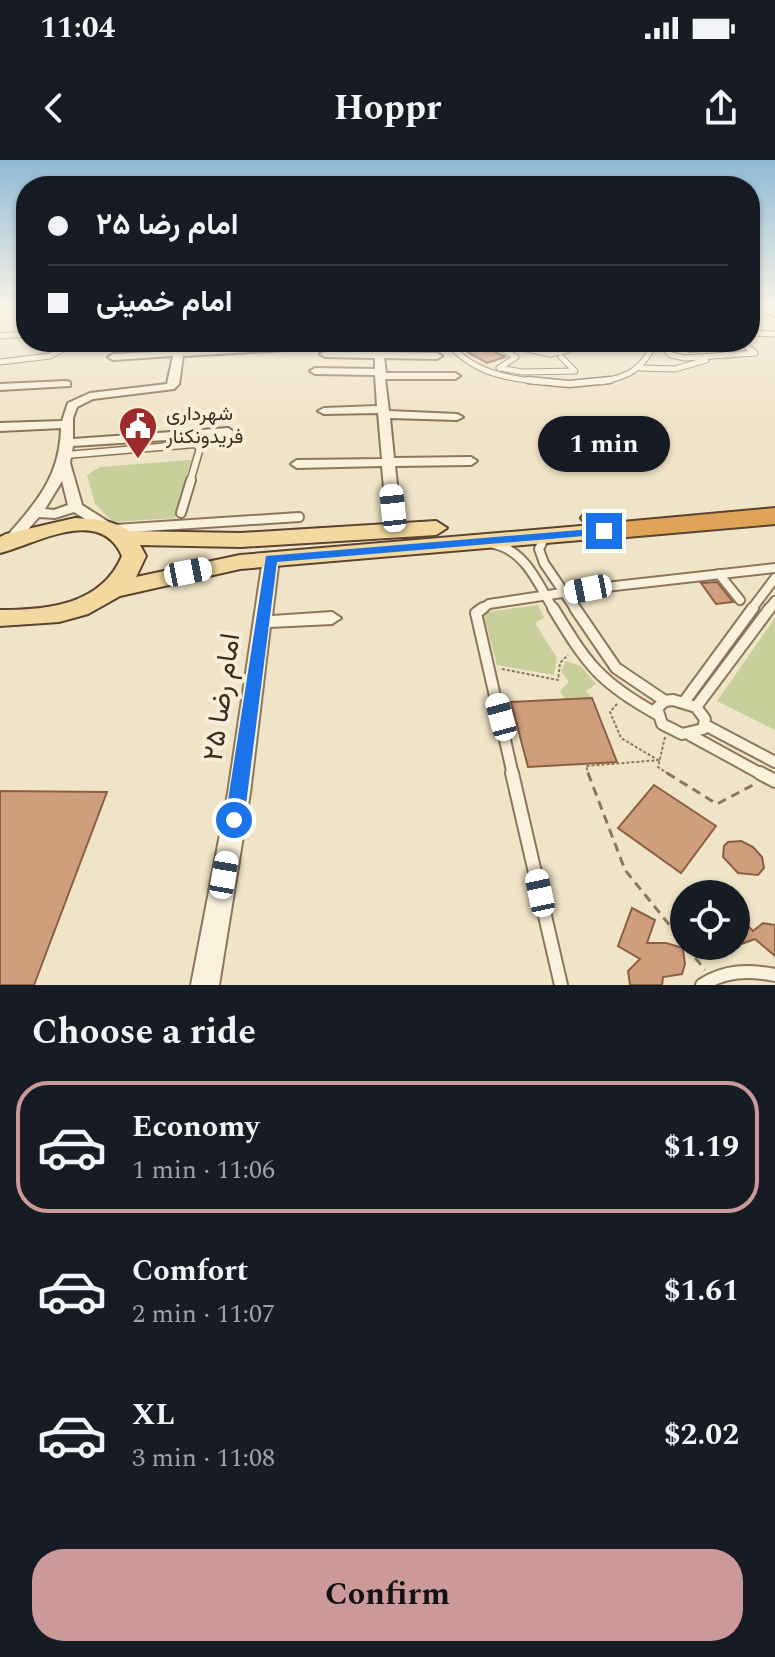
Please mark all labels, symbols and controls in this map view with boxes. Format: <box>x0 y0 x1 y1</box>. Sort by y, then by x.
text: 11:04 <box>40 5 115 51</box>
text: Hoppr <box>334 81 441 136</box>
icon: back <box>32 86 76 130</box>
icon: share <box>699 86 743 130</box>
text: امام رضا ۲۵ <box>96 202 239 248</box>
text: امام خمینی <box>96 279 233 325</box>
place label: شهرداری فریدونکنار <box>165 399 243 452</box>
public building icon: شهرداری فریدونکنار <box>117 405 159 460</box>
callout: 1 min <box>538 415 670 471</box>
text: 1 min <box>569 424 639 464</box>
car <box>379 483 407 533</box>
route end <box>586 513 622 549</box>
car <box>162 556 214 588</box>
car <box>562 573 614 605</box>
street label: امام رضا ۲۵ <box>192 630 252 764</box>
car <box>483 691 519 743</box>
route start <box>216 802 252 838</box>
car <box>208 849 240 901</box>
car <box>523 867 557 919</box>
map controls <box>670 880 750 960</box>
button: locate <box>670 880 750 960</box>
text: Choose a ride <box>32 1005 256 1060</box>
text: Economy <box>132 1104 259 1150</box>
icon: car <box>36 1111 108 1183</box>
text: $1.19 <box>664 1124 739 1170</box>
text: 1 min · 11:06 <box>132 1150 275 1190</box>
text: Comfort <box>132 1248 248 1294</box>
icon: car <box>36 1255 108 1327</box>
text: $1.61 <box>664 1268 739 1314</box>
text: 2 min · 11:07 <box>132 1294 275 1334</box>
text: XL <box>132 1392 175 1438</box>
icon: car <box>36 1399 108 1471</box>
text: $2.02 <box>664 1412 739 1458</box>
text: 3 min · 11:08 <box>132 1438 275 1478</box>
button: Confirm <box>32 1549 743 1641</box>

